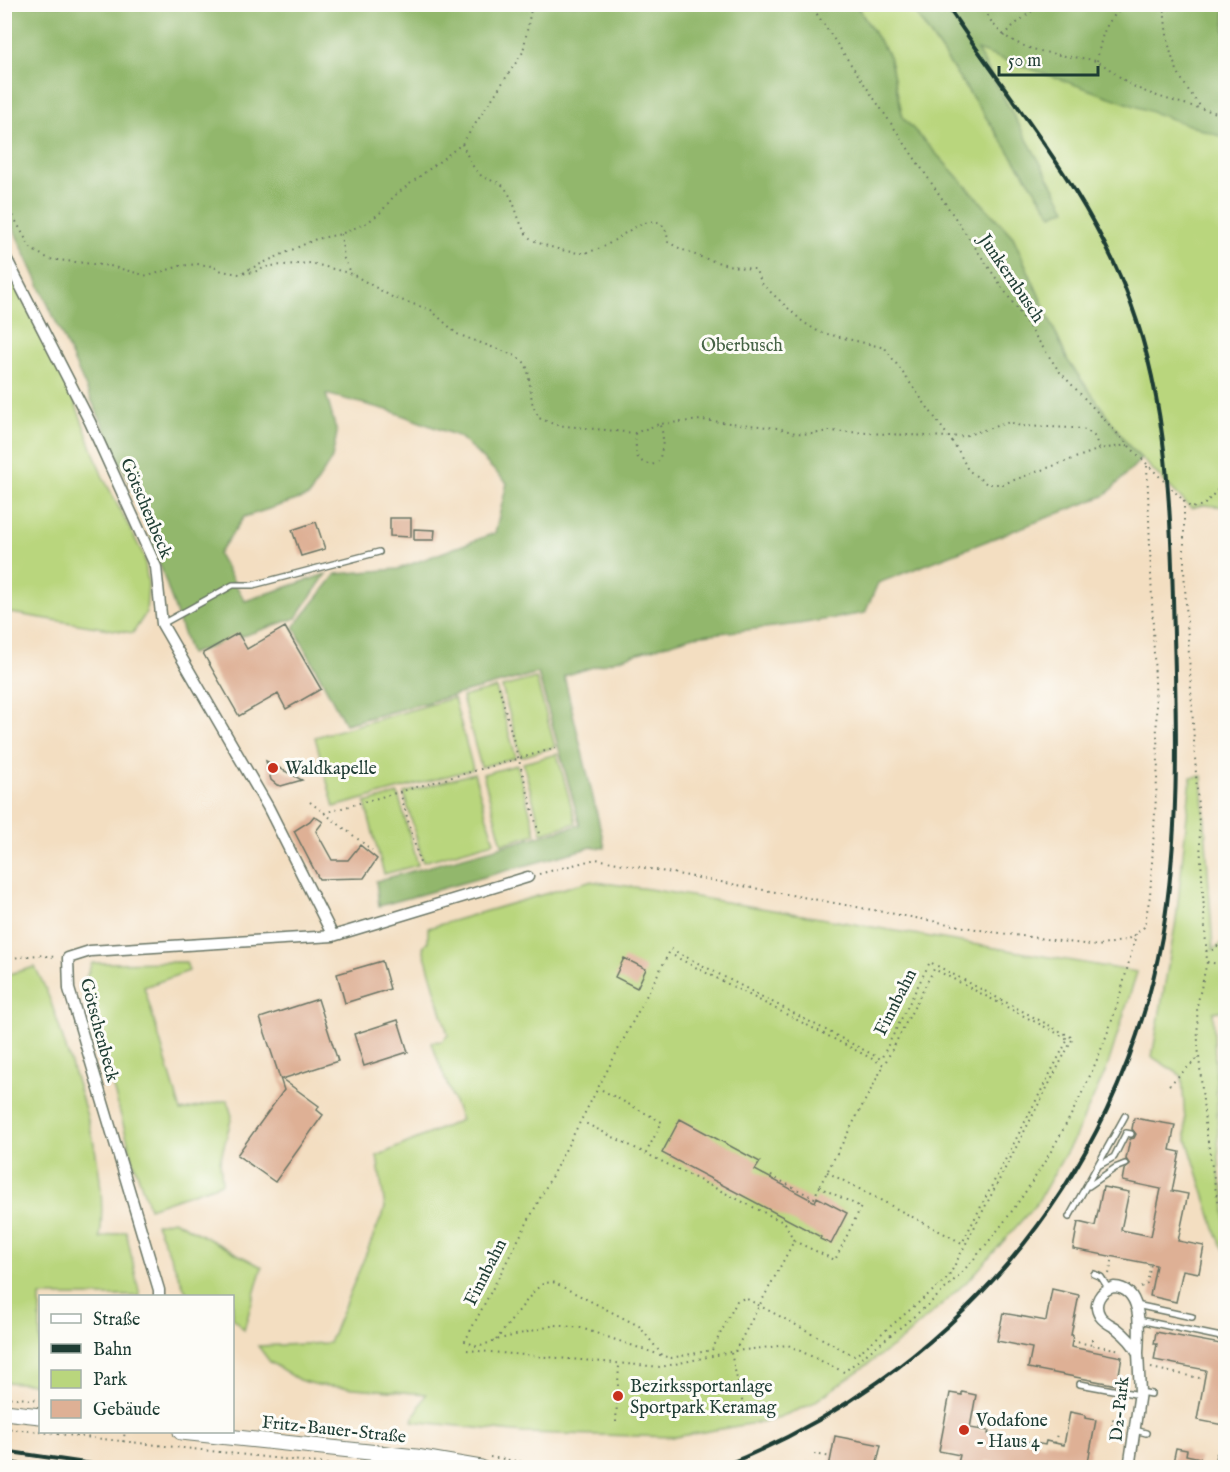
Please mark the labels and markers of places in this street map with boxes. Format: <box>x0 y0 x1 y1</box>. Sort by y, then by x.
place label: Waldkapelle <box>285 758 377 781</box>
marker: Waldkapelle <box>266 761 280 775</box>
place label: Bezirkssportanlage Sportpark Keramag <box>630 1376 776 1420</box>
marker: Bezirkssportanlage Sportpark Keramag <box>611 1389 625 1403</box>
place label: Vodafone - Haus 4 <box>975 1410 1048 1454</box>
marker: Vodafone - Haus 4 <box>957 1423 971 1437</box>

